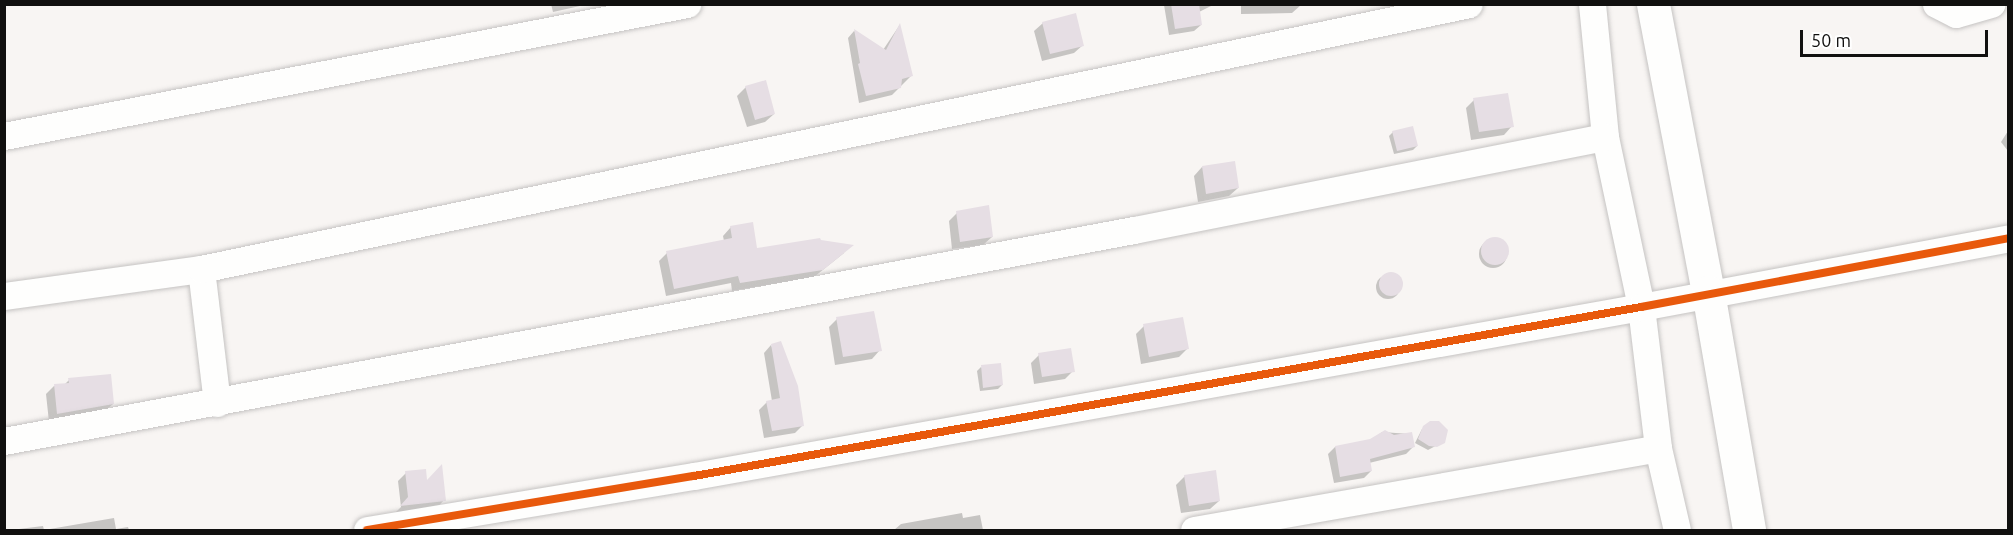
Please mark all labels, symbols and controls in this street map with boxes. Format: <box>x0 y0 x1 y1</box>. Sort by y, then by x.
scale bar <box>1803 18 1990 56</box>
text: 50 m <box>1811 30 1851 50</box>

